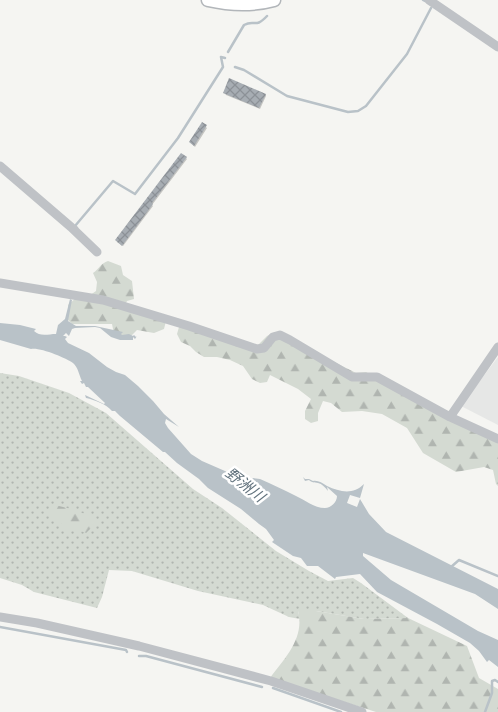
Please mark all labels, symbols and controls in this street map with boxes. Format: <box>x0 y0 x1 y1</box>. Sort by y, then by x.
water label: 野洲川 <box>222 463 270 506</box>

